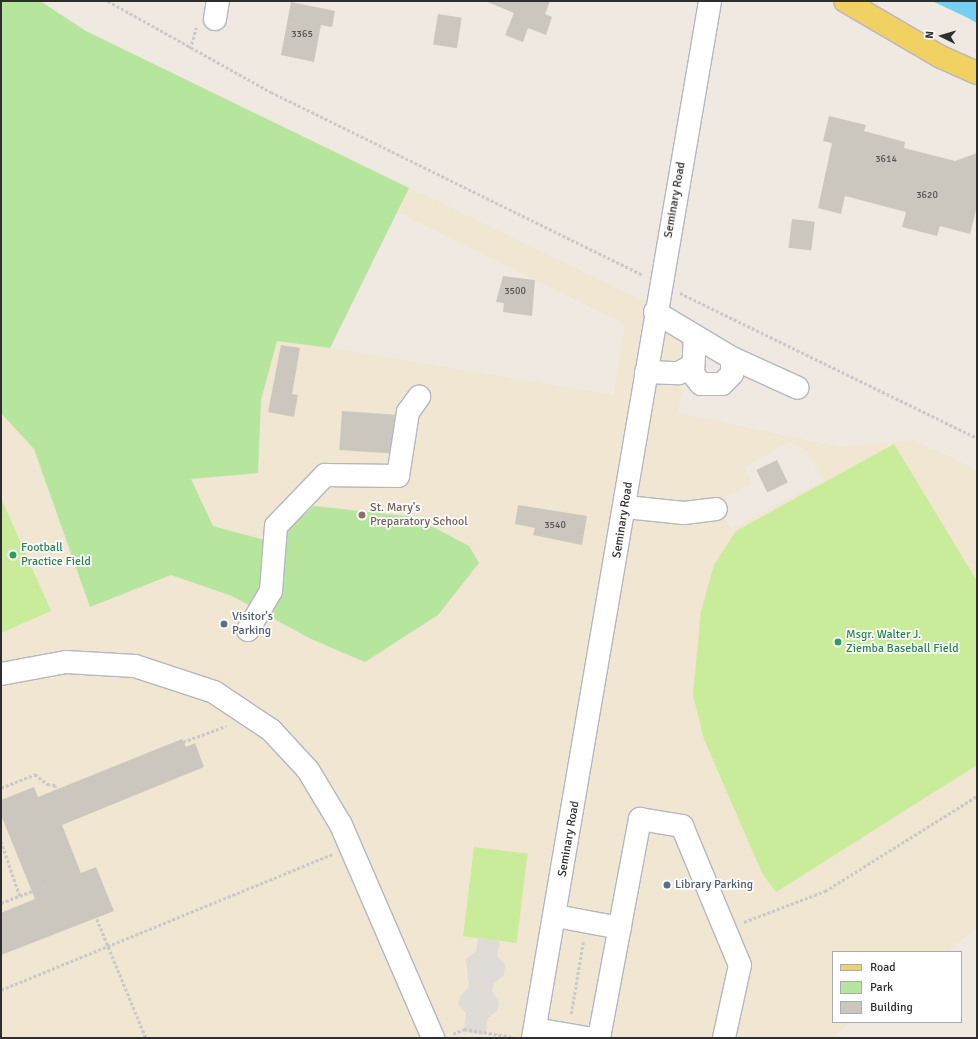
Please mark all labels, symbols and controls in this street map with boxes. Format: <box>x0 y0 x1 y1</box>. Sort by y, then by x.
north arrow <box>922 16 962 56</box>
house number: 3365 <box>291 29 313 41</box>
text: N <box>923 31 936 39</box>
house number: 3614 <box>875 154 897 166</box>
street label: Seminary Road <box>661 161 689 239</box>
house number: 3620 <box>916 190 938 202</box>
house number: 3500 <box>504 286 526 298</box>
street label: Seminary Road <box>610 481 636 559</box>
place label: St. Mary's Preparatory School <box>370 501 468 529</box>
marker: St. Mary's Preparatory School <box>357 510 367 520</box>
house number: 3540 <box>544 520 566 532</box>
place label: Football Practice Field <box>21 541 91 569</box>
marker: Football Practice Field <box>8 550 18 560</box>
place label: Visitor's Parking <box>232 610 273 638</box>
marker: Visitor's Parking <box>219 619 229 629</box>
place label: Msgr. Walter J. Ziemba Baseball Field <box>846 628 959 656</box>
marker: Msgr. Walter J. Ziemba Baseball Field <box>833 637 843 647</box>
street label: Seminary Road <box>555 800 583 878</box>
place label: Library Parking <box>675 878 753 892</box>
marker: Library Parking <box>662 880 672 890</box>
legend <box>832 951 962 1023</box>
text: Road <box>870 960 896 975</box>
text: Park <box>870 980 893 995</box>
text: Building <box>870 1000 913 1015</box>

